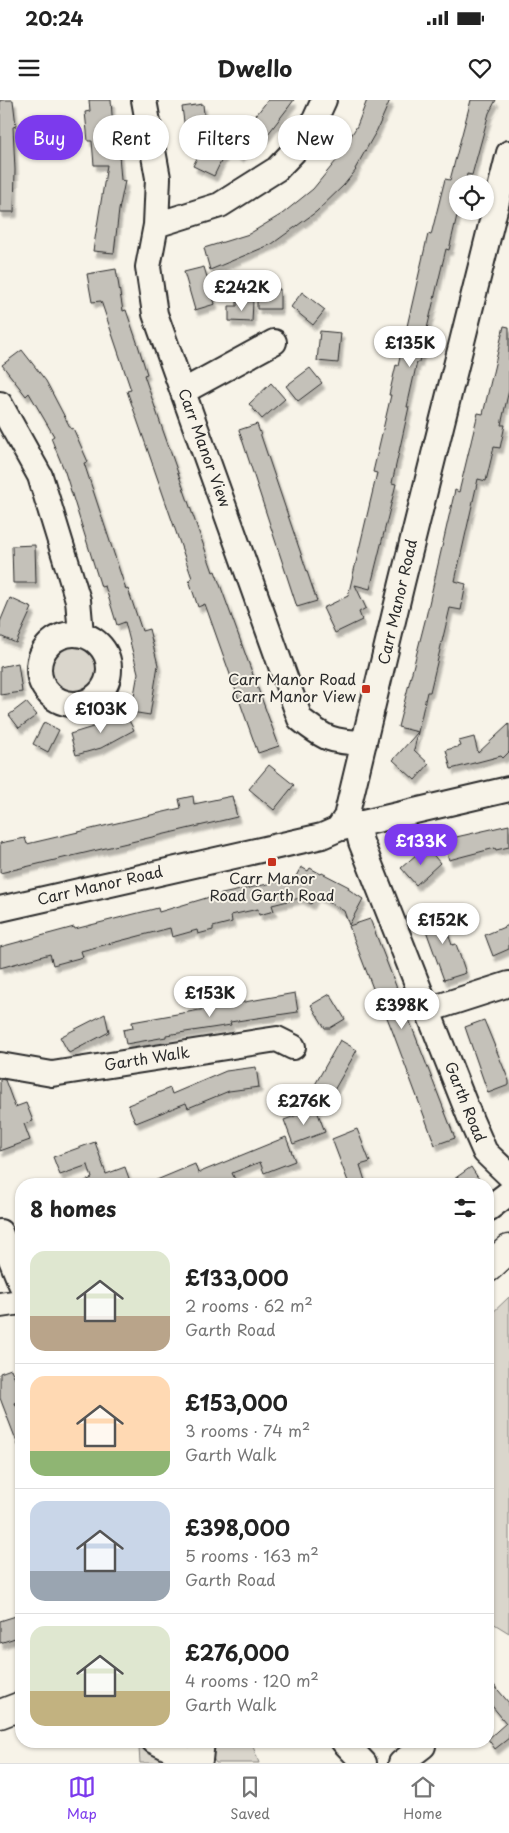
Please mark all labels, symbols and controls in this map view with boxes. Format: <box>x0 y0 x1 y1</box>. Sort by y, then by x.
text: 20:24 <box>25 4 83 32</box>
text: Dwello <box>217 51 292 84</box>
icon: menu <box>15 54 43 82</box>
icon: heart <box>466 54 494 82</box>
chip: Buy <box>15 115 83 160</box>
chip: Rent <box>93 115 169 160</box>
chip: Filters <box>179 115 268 160</box>
chip: New <box>278 115 352 160</box>
map controls <box>449 175 494 220</box>
button: locate <box>449 175 494 220</box>
pin: £242K <box>207 270 277 312</box>
text: £242K <box>214 274 270 298</box>
pin: £135K <box>375 326 445 368</box>
text: £135K <box>385 330 435 354</box>
street label: Carr Manor View <box>173 385 238 510</box>
street label: Carr Manor Road <box>371 536 422 667</box>
place label: Carr Manor Road Carr Manor View <box>228 667 356 707</box>
marker: Carr Manor Road Carr Manor View <box>360 683 372 695</box>
pin: £103K <box>66 692 136 734</box>
text: £103K <box>75 696 127 720</box>
pin: £133K <box>386 824 456 866</box>
text: £133K <box>395 828 447 852</box>
marker: Carr Manor Road Garth Road <box>266 856 278 868</box>
street label: Carr Manor Road <box>35 859 165 910</box>
place label: Carr Manor Road Garth Road <box>210 866 334 906</box>
pin: £152K <box>408 902 478 945</box>
text: £152K <box>418 907 468 931</box>
pin: £153K <box>175 976 245 1018</box>
text: £153K <box>185 980 235 1004</box>
pin: £398K <box>367 988 437 1030</box>
text: £398K <box>375 992 429 1016</box>
street label: Garth Walk <box>103 1039 191 1076</box>
street label: Garth Road <box>440 1058 493 1145</box>
pin: £276K <box>269 1084 339 1126</box>
text: £276K <box>277 1088 331 1112</box>
text: 8 homes <box>30 1192 116 1224</box>
icon: filters <box>451 1194 479 1222</box>
text: £133,000 <box>185 1261 289 1293</box>
icon: home <box>70 1271 130 1331</box>
text: 2 rooms · 62 m² <box>185 1293 313 1317</box>
text: Garth Road <box>185 1317 276 1341</box>
text: £153,000 <box>185 1386 288 1418</box>
icon: home <box>70 1396 130 1456</box>
text: 3 rooms · 74 m² <box>185 1418 310 1442</box>
text: Garth Walk <box>185 1442 277 1466</box>
text: £398,000 <box>185 1511 290 1543</box>
icon: home <box>70 1521 130 1581</box>
text: 5 rooms · 163 m² <box>185 1543 319 1567</box>
text: Garth Road <box>185 1567 276 1591</box>
text: £276,000 <box>185 1636 289 1668</box>
icon: home <box>70 1646 130 1706</box>
text: 4 rooms · 120 m² <box>185 1668 319 1692</box>
text: Garth Walk <box>185 1692 277 1716</box>
tab: Map <box>67 1773 97 1824</box>
tab: Saved <box>230 1773 270 1824</box>
tab: Home <box>403 1773 442 1824</box>

